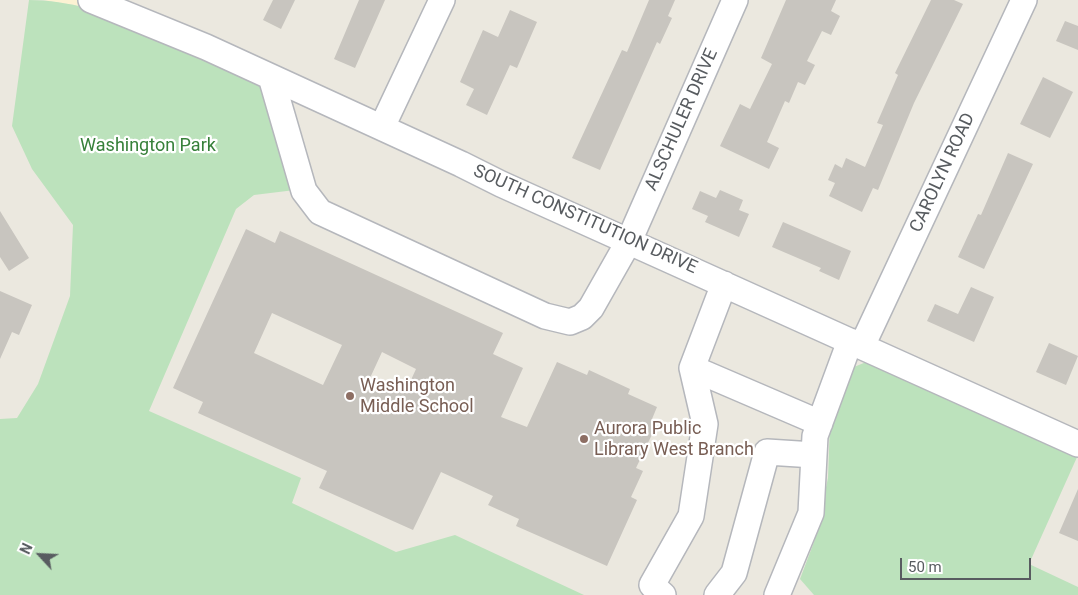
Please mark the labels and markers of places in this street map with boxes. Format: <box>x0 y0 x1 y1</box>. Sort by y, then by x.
place label: Washington Middle School <box>360 375 474 418</box>
marker: Washington Middle School <box>344 390 356 402</box>
place label: Aurora Public Library West Branch <box>594 418 754 460</box>
marker: Aurora Public Library West Branch <box>578 433 590 445</box>

